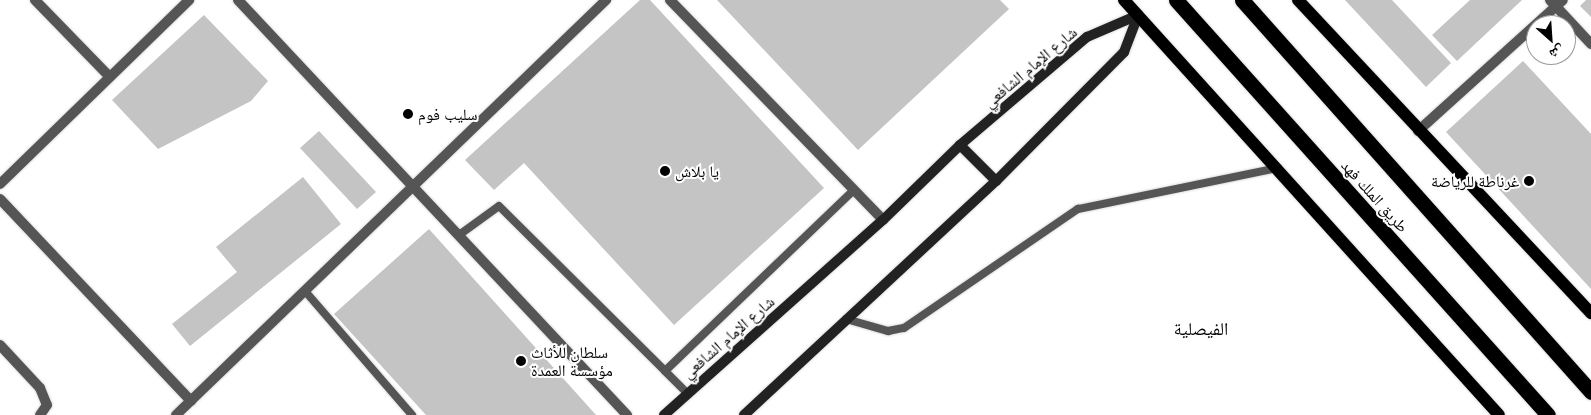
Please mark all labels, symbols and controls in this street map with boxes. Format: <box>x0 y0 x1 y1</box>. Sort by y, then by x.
north arrow <box>1526 15 1576 65</box>
street label: شارع الإمام الشافعي <box>979 22 1081 112</box>
text: ش <box>1547 41 1568 65</box>
place label: سليب فوم <box>418 104 477 124</box>
marker: سليب فوم <box>402 108 414 120</box>
street label: طريق الملك فهد <box>1337 156 1413 236</box>
place label: يا بلاش <box>675 161 719 181</box>
marker: يا بلاش <box>659 165 671 177</box>
place label: غرناطة للرياضة <box>1431 171 1519 191</box>
marker: غرناطة للرياضة <box>1523 175 1535 187</box>
street label: شارع الإمام الشافعي <box>678 292 778 382</box>
district label: الفيصلية <box>1174 317 1228 339</box>
place label: سلطان للأثاث مؤسسة العمدة <box>531 342 613 380</box>
marker: سلطان للأثاث مؤسسة العمدة <box>515 355 527 367</box>

